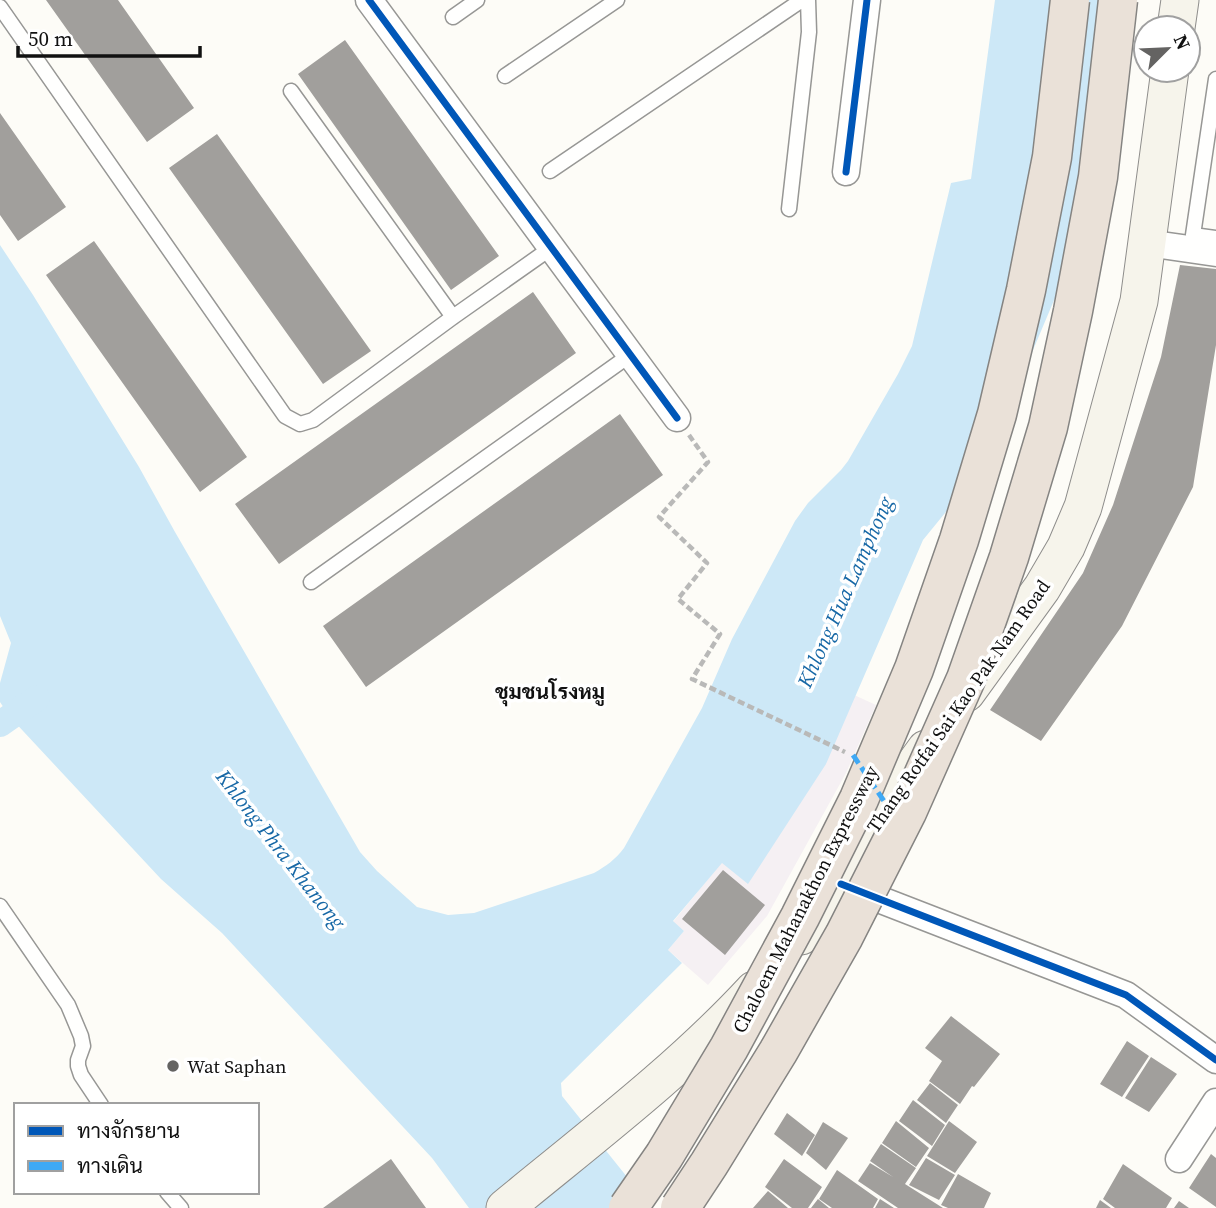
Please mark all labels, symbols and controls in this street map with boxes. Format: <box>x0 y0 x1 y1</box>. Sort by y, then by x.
scale bar <box>18 14 200 58</box>
north arrow <box>1132 14 1202 84</box>
text: 50 m <box>28 24 73 53</box>
text: N <box>1168 30 1197 54</box>
water label: Khlong Hua Lamphong <box>789 491 900 693</box>
street label: Thang Rotfai Sai Kao Pak Nam Road <box>860 574 1056 838</box>
district label: ชุมชนโรงหมู <box>495 677 605 707</box>
street label: Chaloem Mahanakhon Expressway <box>726 761 884 1037</box>
water label: Khlong Phra Khanong <box>209 762 353 935</box>
place label: Wat Saphan <box>187 1053 287 1079</box>
marker: Wat Saphan <box>165 1058 181 1074</box>
legend <box>14 1103 259 1194</box>
text: ทางจักรยาน <box>77 1116 180 1145</box>
text: ทางเดิน <box>77 1151 143 1180</box>

